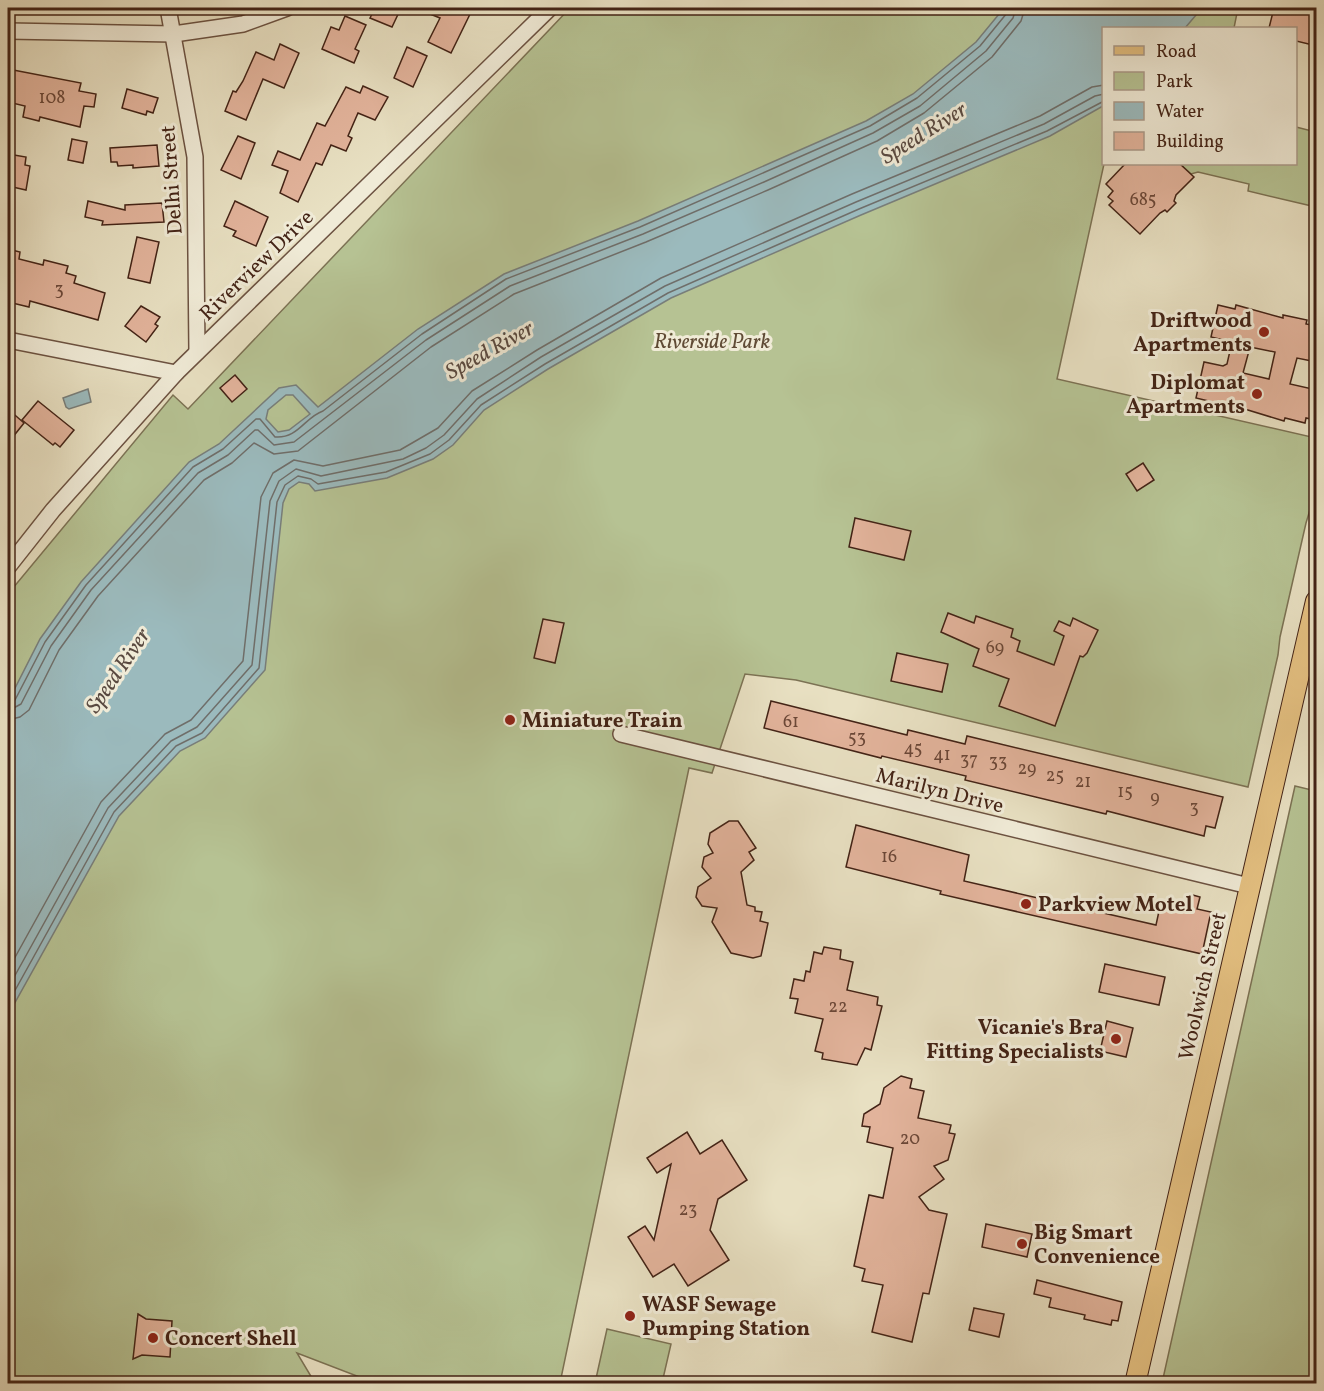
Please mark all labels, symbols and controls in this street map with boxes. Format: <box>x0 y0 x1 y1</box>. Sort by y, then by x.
legend <box>1102 27 1297 165</box>
text: Road <box>1156 40 1197 65</box>
text: Park <box>1156 70 1193 95</box>
house number: 108 <box>39 86 65 111</box>
water label: Speed River <box>875 95 974 173</box>
text: Water <box>1156 100 1204 125</box>
street label: Delhi Street <box>154 124 191 236</box>
text: Building <box>1156 130 1224 155</box>
house number: 685 <box>1130 188 1156 213</box>
street label: Riverview Drive <box>194 204 321 328</box>
house number: 3 <box>54 278 64 303</box>
place label: Driftwood Apartments <box>1133 307 1252 360</box>
water label: Speed River <box>440 314 541 388</box>
marker: Driftwood Apartments <box>1257 325 1271 339</box>
park label: Riverside Park <box>654 328 771 357</box>
place label: Diplomat Apartments <box>1126 369 1245 422</box>
marker: Diplomat Apartments <box>1250 387 1264 401</box>
water label: Speed River <box>79 622 159 720</box>
house number: 69 <box>986 636 1004 661</box>
place label: Miniature Train <box>522 707 683 736</box>
house number: 61 <box>783 710 799 735</box>
marker: Miniature Train <box>503 713 517 727</box>
house number: 53 <box>848 726 866 751</box>
house number: 45 <box>904 737 922 762</box>
house number: 41 <box>933 743 951 768</box>
house number: 37 <box>960 748 978 773</box>
house number: 33 <box>989 750 1007 775</box>
house number: 29 <box>1018 757 1036 782</box>
street label: Marilyn Drive <box>873 762 1007 821</box>
house number: 25 <box>1046 764 1064 789</box>
house number: 21 <box>1075 770 1091 795</box>
house number: 15 <box>1117 780 1133 805</box>
house number: 9 <box>1150 786 1160 811</box>
house number: 3 <box>1189 796 1199 821</box>
house number: 16 <box>881 845 897 870</box>
place label: Parkview Motel <box>1038 891 1193 920</box>
marker: Parkview Motel <box>1019 897 1033 911</box>
street label: Woolwich Street <box>1172 910 1235 1063</box>
house number: 22 <box>828 995 848 1020</box>
place label: Vicanie's Bra Fitting Specialists <box>926 1014 1104 1067</box>
marker: Vicanie's Bra Fitting Specialists <box>1109 1032 1123 1046</box>
house number: 20 <box>900 1127 920 1152</box>
house number: 23 <box>679 1198 697 1223</box>
place label: Big Smart Convenience <box>1034 1219 1160 1272</box>
marker: Big Smart Convenience <box>1015 1237 1029 1251</box>
place label: WASF Sewage Pumping Station <box>642 1291 810 1344</box>
marker: WASF Sewage Pumping Station <box>623 1309 637 1323</box>
place label: Concert Shell <box>165 1325 297 1354</box>
marker: Concert Shell <box>146 1331 160 1345</box>

